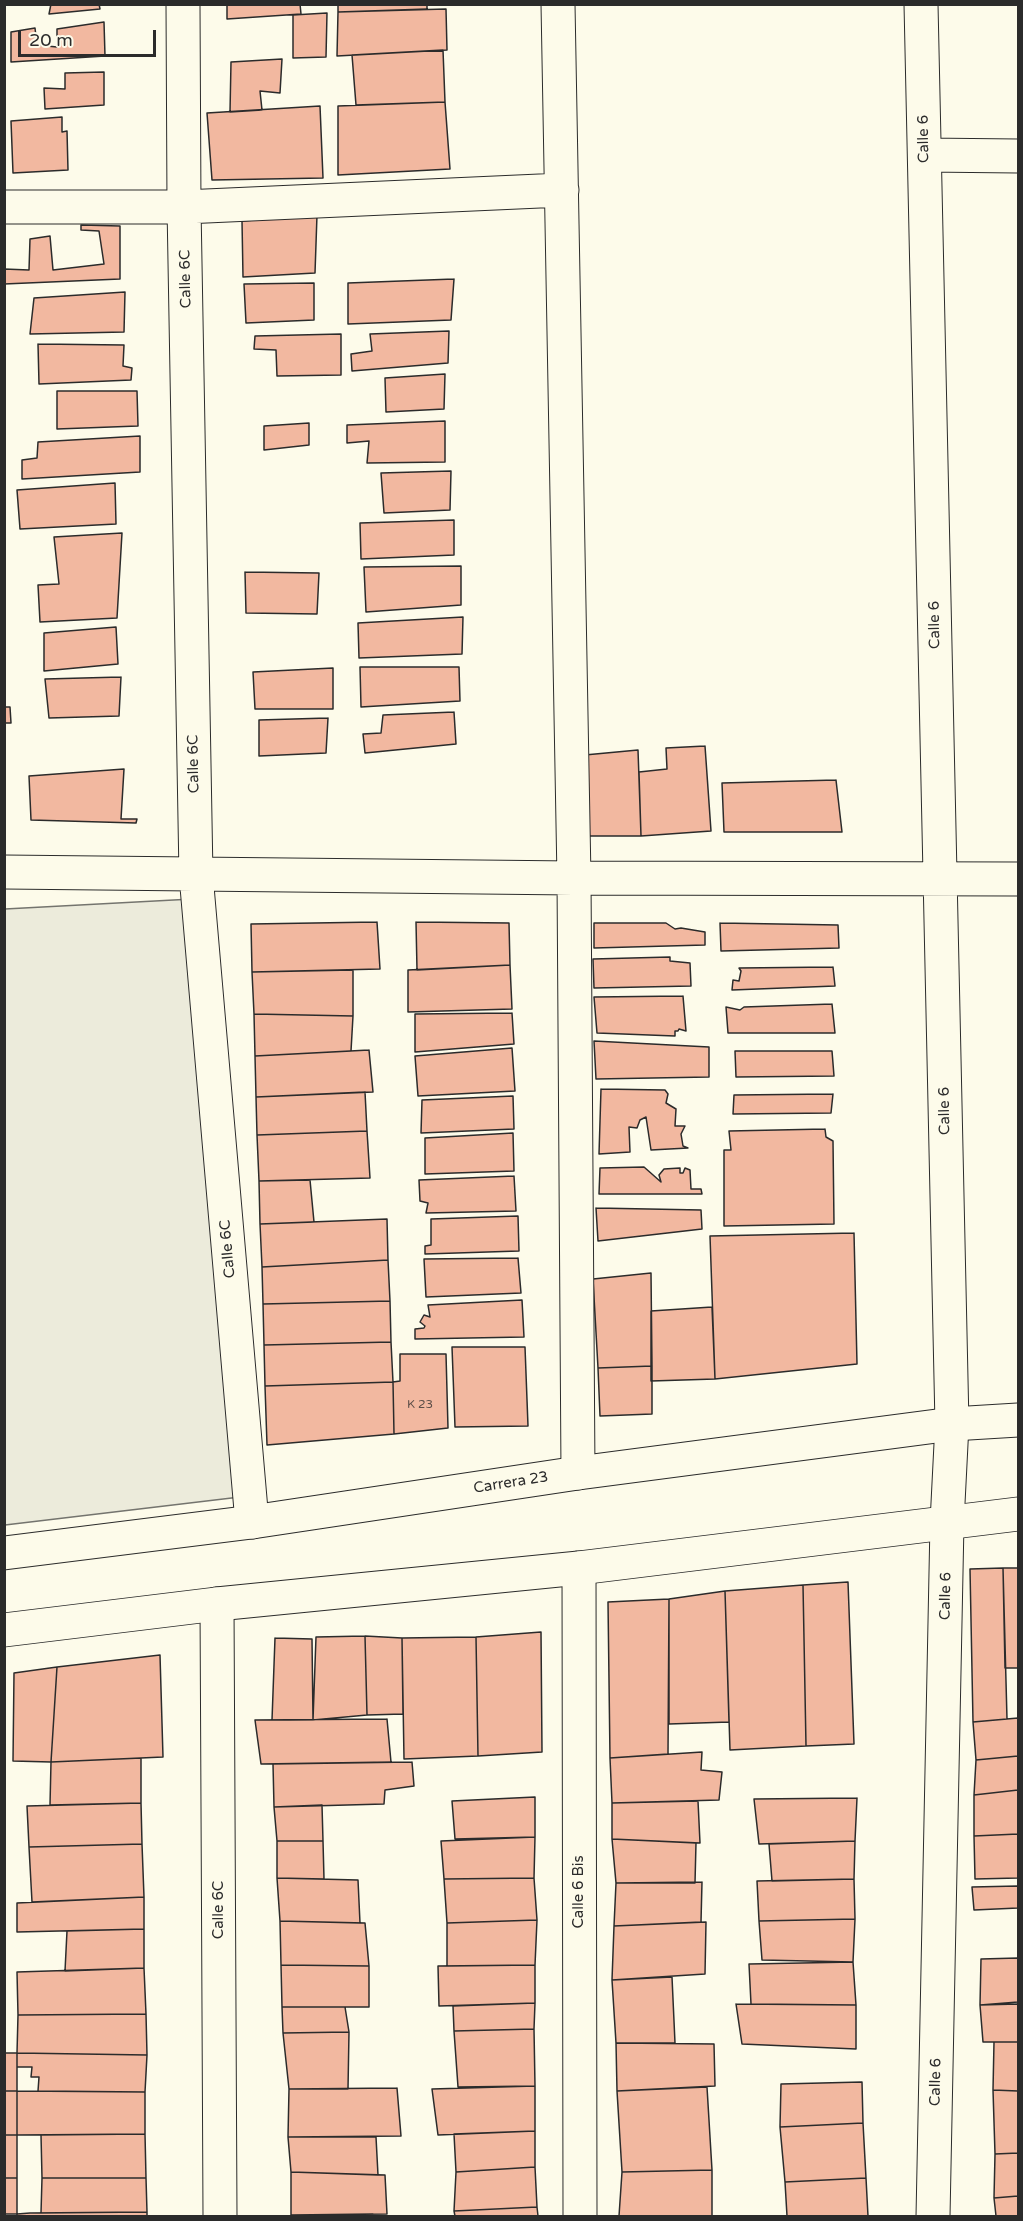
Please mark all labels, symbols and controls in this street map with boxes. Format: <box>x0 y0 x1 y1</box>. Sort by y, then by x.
scale bar <box>21 18 159 56</box>
text: 20 m <box>29 29 73 51</box>
street label: Calle 6 <box>915 115 933 163</box>
street label: Calle 6C <box>176 250 196 308</box>
street label: Calle 6 <box>926 601 944 649</box>
street label: Calle 6C <box>184 735 204 793</box>
street label: Calle 6 <box>936 1087 954 1135</box>
street label: Calle 6C <box>216 1219 240 1279</box>
house number: K 23 <box>407 1398 433 1412</box>
street label: Carrera 23 <box>472 1468 550 1498</box>
street label: Calle 6 <box>937 1572 955 1620</box>
street label: Calle 6 Bis <box>570 1855 588 1929</box>
street label: Calle 6C <box>210 1881 228 1939</box>
street label: Calle 6 <box>927 2058 945 2106</box>

